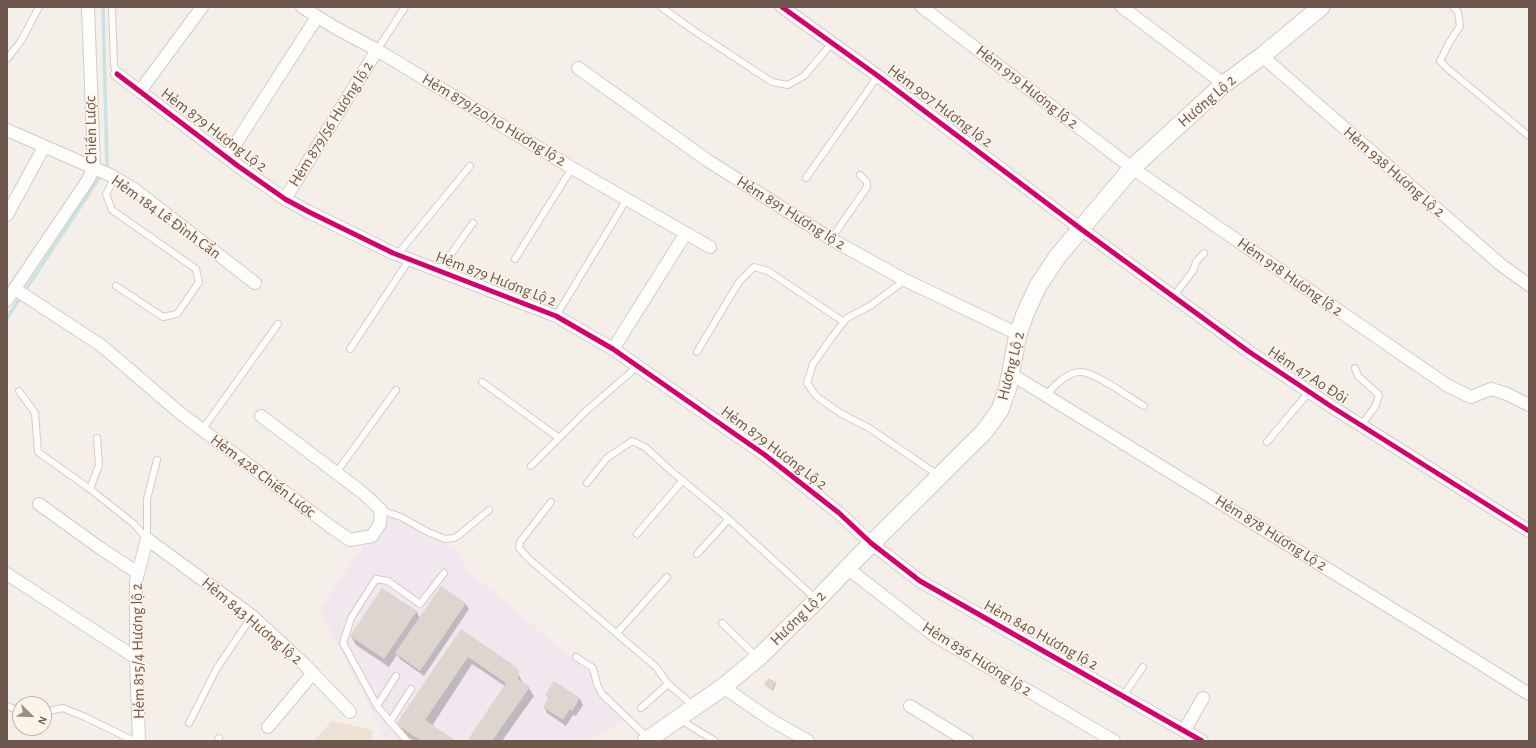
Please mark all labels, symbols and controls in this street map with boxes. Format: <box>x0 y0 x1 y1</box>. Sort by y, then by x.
street label: Hẻm 919 Hương lộ 2 <box>972 41 1082 133</box>
street label: Hẻm 879/56 Hương lộ 2 <box>285 58 377 190</box>
street label: Hẻm 907 Hương lộ 2 <box>884 60 996 152</box>
street label: Hẻm 879/20/10 Hương lộ 2 <box>418 69 570 171</box>
street label: Hương Lộ 2 <box>1174 71 1240 131</box>
street label: Hẻm 879 Hương Lộ 2 <box>157 84 271 176</box>
street label: Chiến Lược <box>81 96 101 164</box>
street label: Hẻm 938 Hương Lộ 2 <box>1339 123 1449 221</box>
street label: Hẻm 184 Lê Đình Cẩn <box>107 171 225 263</box>
street label: Hẻm 891 Hương lộ 2 <box>733 172 849 254</box>
street label: Hẻm 918 Hương lộ 2 <box>1233 233 1347 321</box>
street label: Hẻm 879 Hương Lộ 2 <box>433 247 559 311</box>
street label: Hương Lộ 2 <box>993 330 1029 402</box>
street label: Hẻm 47 Ao Đôi <box>1264 342 1352 408</box>
street label: Hẻm 879 Hương Lộ 2 <box>717 402 831 494</box>
street label: Hẻm 428 Chiến Lược <box>207 430 319 522</box>
street label: Hẻm 878 Hương Lộ 2 <box>1211 491 1331 575</box>
street label: Hẻm 843 Hương lộ 2 <box>198 573 306 669</box>
street label: Hẻm 815/4 Hương lộ 2 <box>127 583 149 719</box>
street label: Hương Lộ 2 <box>766 586 830 650</box>
street label: Hẻm 840 Hương lộ 2 <box>980 596 1102 674</box>
street label: Hẻm 836 Hương lộ 2 <box>919 618 1035 700</box>
north arrow <box>12 696 52 736</box>
text: N <box>36 715 49 726</box>

